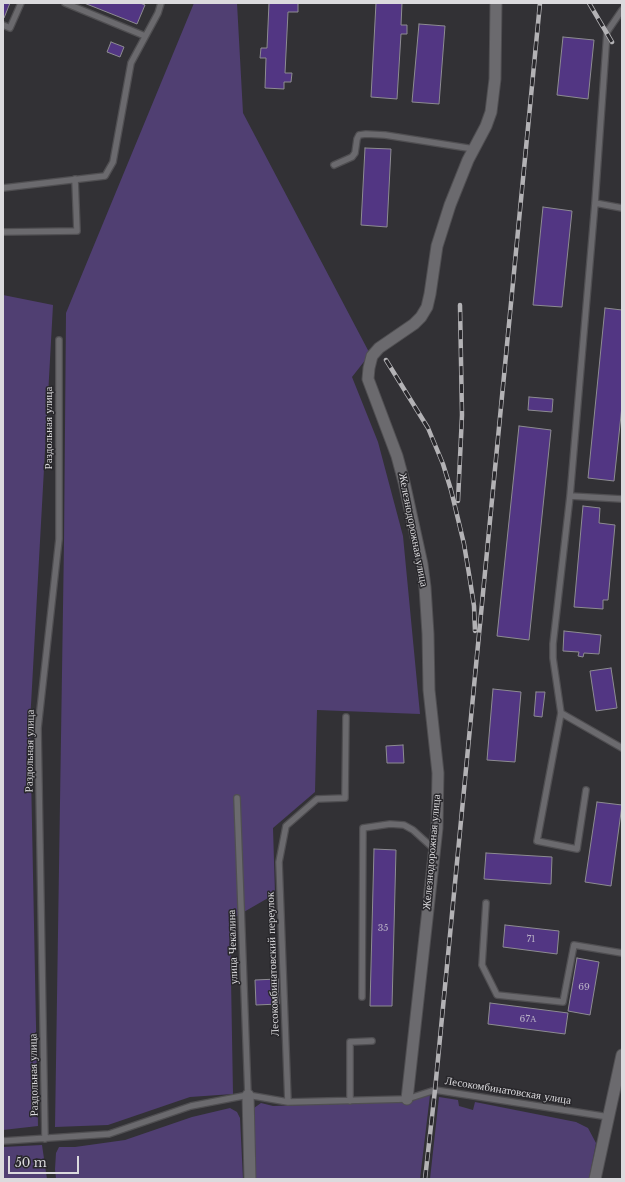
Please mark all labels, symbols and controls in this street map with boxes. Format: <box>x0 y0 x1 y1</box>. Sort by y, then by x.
street label: Раздольная улица <box>42 387 56 469</box>
street label: Железнодорожная улица <box>395 472 431 588</box>
street label: Раздольная улица <box>23 710 37 792</box>
street label: Железнодорожная улица <box>420 794 444 910</box>
street label: Лесокомбинатовский переулок <box>264 892 282 1036</box>
street label: улица Чекалина <box>225 909 241 985</box>
house number: 35 <box>378 923 388 933</box>
house number: 71 <box>527 934 535 944</box>
house number: 69 <box>578 982 590 992</box>
house number: 67А <box>520 1014 536 1024</box>
street label: Раздольная улица <box>27 1034 41 1116</box>
street label: Лесокомбинатовская улица <box>444 1075 572 1107</box>
scale bar <box>10 1148 81 1174</box>
text: 50 m <box>15 1155 47 1170</box>

